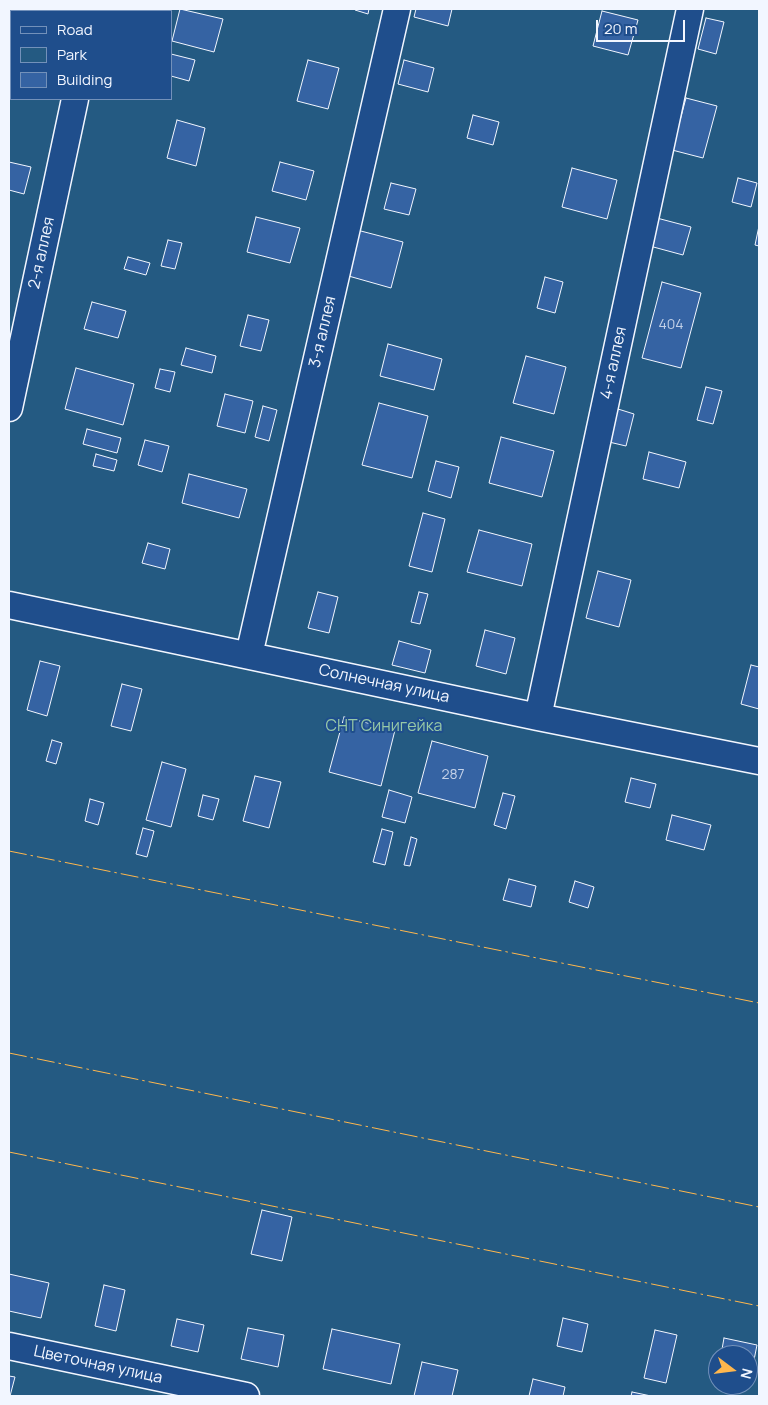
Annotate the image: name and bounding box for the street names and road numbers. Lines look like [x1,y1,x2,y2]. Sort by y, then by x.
street label: 2-я аллея [25,215,59,291]
street label: 3-я аллея [305,294,341,370]
street label: 4-я аллея [597,325,631,401]
street label: Солнечная улица [317,661,451,707]
street label: Цветочная улица [32,1342,164,1388]

